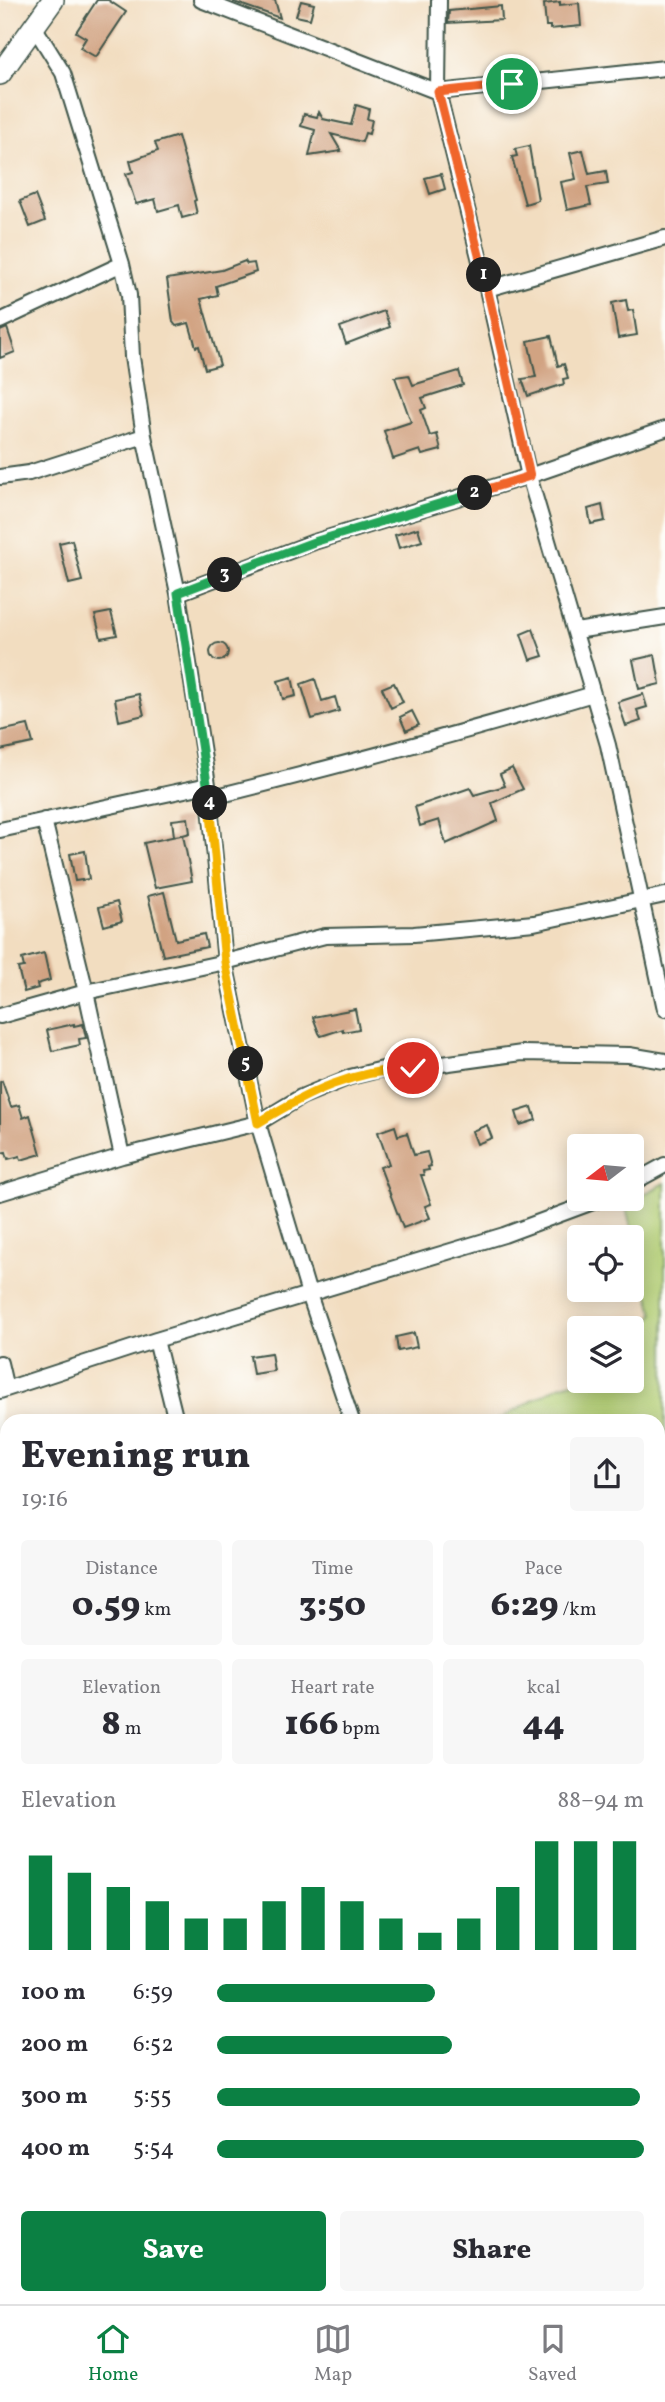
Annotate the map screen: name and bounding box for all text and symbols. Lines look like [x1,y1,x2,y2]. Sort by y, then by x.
pin [482,54,542,114]
icon: arrive [493,65,531,103]
pin: 1 [466,258,502,292]
text: 1 [480,261,487,287]
pin: 2 [458,476,492,510]
text: 2 [470,479,479,505]
pin: 3 [208,558,243,592]
text: 3 [220,561,229,587]
pin: 4 [192,786,228,820]
text: 4 [204,789,215,815]
pin [383,1038,443,1098]
pin: 5 [229,1046,264,1082]
icon: check [394,1049,432,1087]
text: 5 [241,1050,250,1076]
north arrow [567,1134,644,1211]
map controls [567,1134,644,1393]
button: locate [567,1225,644,1302]
button: layers [567,1316,644,1393]
text: Evening run [21,1431,251,1484]
button: share [570,1437,644,1511]
text: 19:16 [21,1484,68,1516]
text: Distance [85,1556,158,1582]
text: Time [312,1556,353,1582]
text: Pace [524,1556,563,1582]
text: 0.59 [72,1582,140,1630]
text: 3:50 [299,1582,366,1630]
text: 6:29 [490,1582,559,1630]
text: km [140,1597,171,1623]
text: /km [559,1597,597,1623]
text: Elevation [82,1675,161,1701]
text: Heart rate [291,1675,374,1701]
text: kcal [527,1675,560,1701]
text: 8 [101,1701,121,1749]
text: 166 [285,1701,339,1749]
text: 44 [522,1701,565,1749]
text: m [121,1716,142,1742]
text: bpm [339,1716,380,1742]
text: Elevation [21,1785,117,1817]
text: 88–94 m [558,1785,644,1817]
text: 100 m [21,1977,86,2009]
text: 6:59 [133,1977,173,2009]
text: 200 m [21,2029,88,2061]
text: 6:52 [133,2029,173,2061]
text: 300 m [21,2081,88,2113]
text: 5:55 [133,2081,172,2113]
text: 400 m [21,2133,90,2165]
text: 5:54 [133,2133,174,2165]
button: Save [21,2211,326,2291]
button: Share [340,2211,644,2291]
tab: Home [88,2320,138,2388]
tab: Map [314,2320,352,2388]
tab: Saved [528,2320,577,2388]

